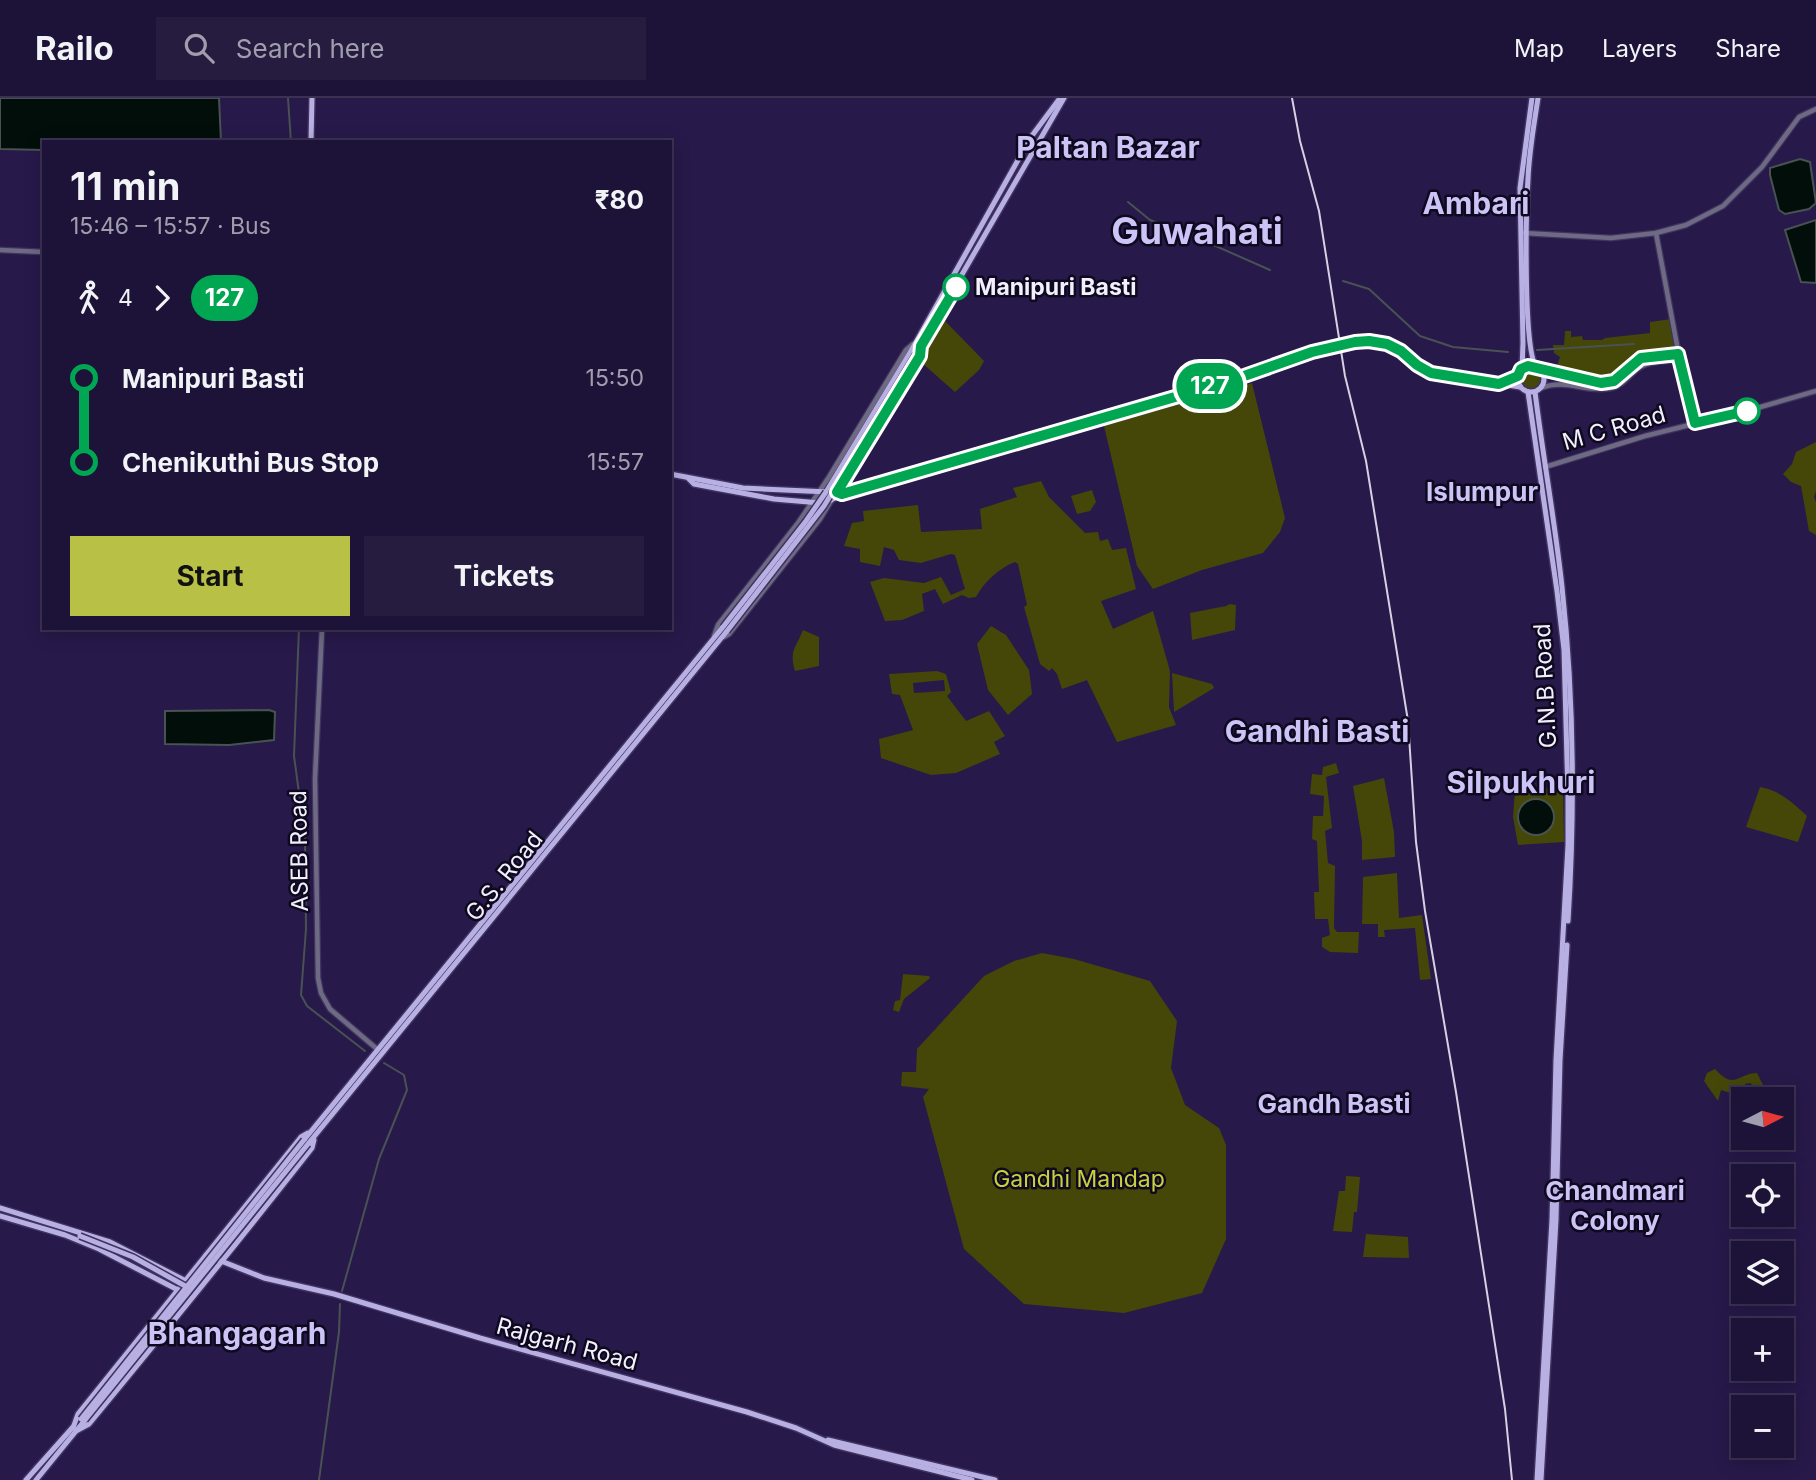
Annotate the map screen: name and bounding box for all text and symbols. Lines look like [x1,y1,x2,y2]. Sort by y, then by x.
search box [156,17,646,80]
text: Railo [35,28,114,68]
icon: search [180,29,218,67]
text: Search here [236,33,384,64]
text: Map [1514,34,1564,63]
text: Layers [1602,34,1677,63]
text: Share [1715,34,1781,63]
district label: Paltan Bazar [1016,129,1200,165]
text: 11 min [70,163,180,209]
text: ₹80 [595,184,644,215]
district label: Ambari [1423,185,1529,221]
district label: Guwahati [1111,208,1283,253]
text: 15:46 – 15:57 · Bus [70,212,271,240]
place label: Manipuri Basti [975,273,1136,301]
marker: Manipuri Basti [943,274,969,300]
icon: walk [70,279,108,317]
icon: forward [143,279,181,317]
text: 127 [205,283,244,312]
text: 4 [118,284,133,312]
text: Manipuri Basti [122,363,305,394]
line badge: 127 [1170,363,1250,409]
text: 15:50 [586,364,644,392]
text: 127 [1190,371,1230,400]
unlabelled marker [1734,398,1760,424]
street label: M C Road [1559,400,1669,456]
text: Chenikuthi Bus Stop [122,447,379,478]
text: 15:57 [587,448,644,476]
district label: Islumpur [1426,476,1538,507]
button: Start [70,536,350,616]
button: Tickets [364,536,644,616]
street label: G.N.B Road [1528,623,1562,749]
district label: Gandhi Basti [1225,713,1409,749]
district label: Silpukhuri [1447,764,1595,800]
street label: ASEB Road [284,790,314,912]
street label: G.S. Road [459,826,549,926]
north arrow [1731,1087,1794,1150]
map controls [1731,1087,1794,1458]
district label: Gandh Basti [1258,1088,1410,1119]
button: locate [1731,1164,1794,1227]
park label: Gandhi Mandap [993,1165,1165,1193]
district label: Chandmari Colony [1545,1175,1685,1236]
button: layers [1731,1241,1794,1304]
street label: Rajgarh Road [493,1312,641,1376]
district label: Bhangagarh [148,1315,326,1351]
button: + [1731,1318,1794,1381]
button: − [1731,1395,1794,1458]

